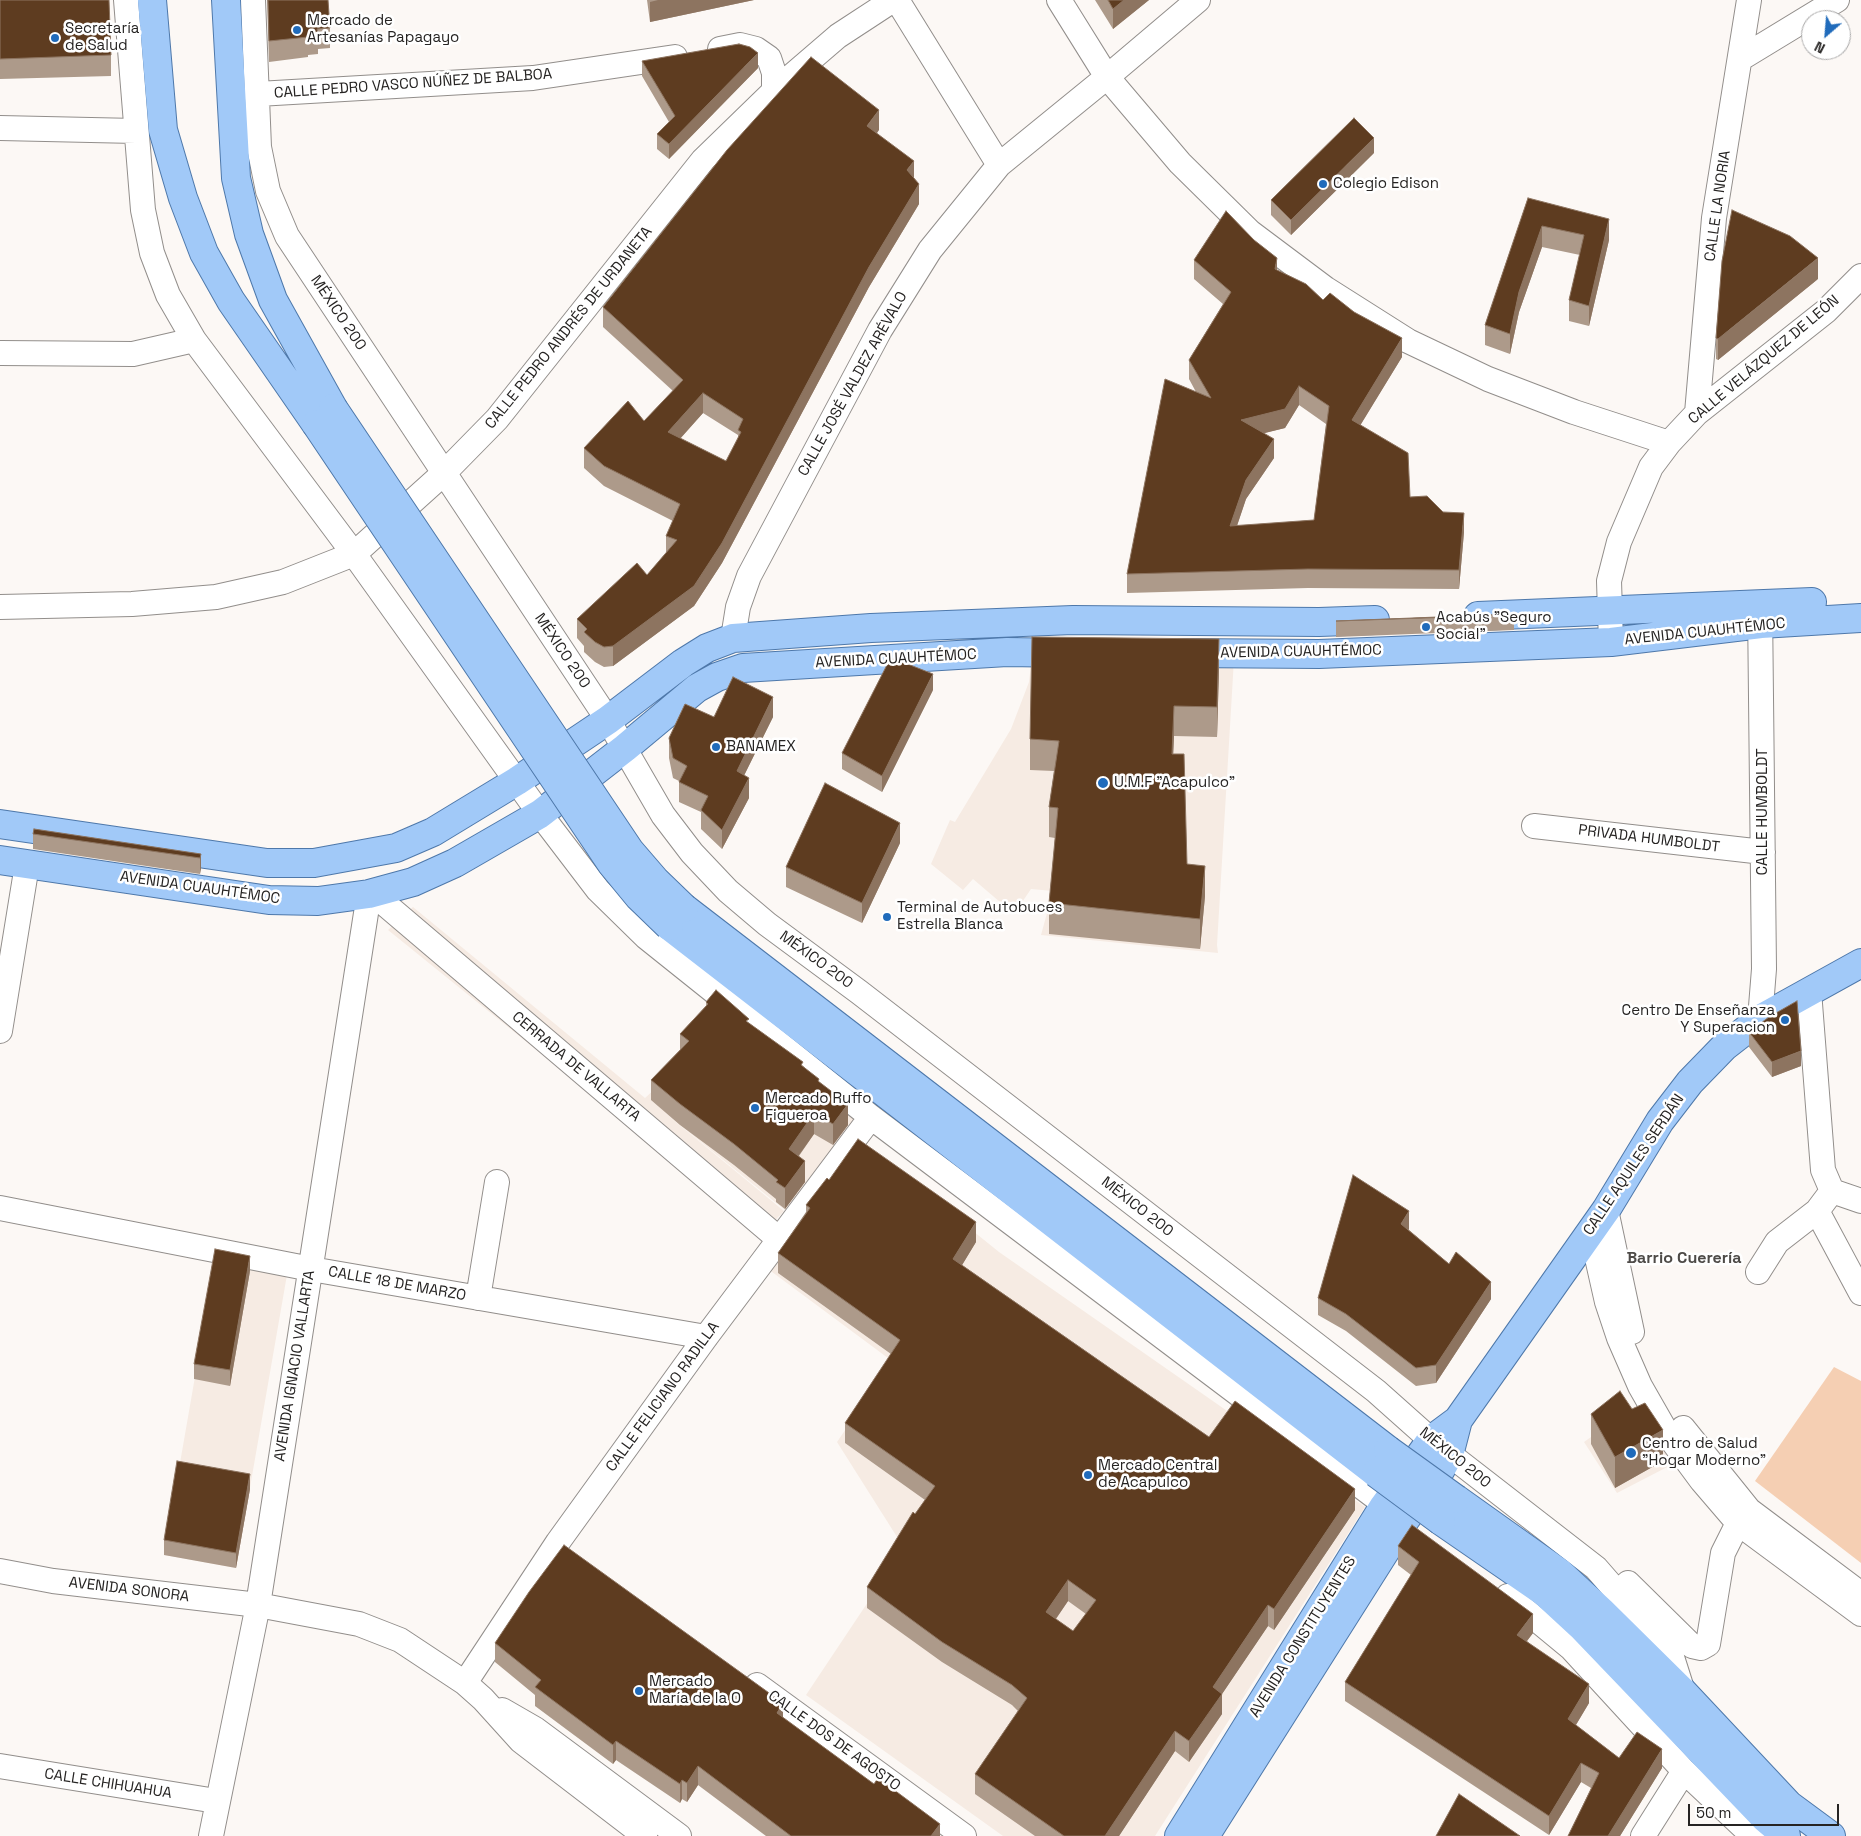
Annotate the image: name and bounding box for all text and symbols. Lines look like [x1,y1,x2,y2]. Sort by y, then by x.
north arrow [1801,10,1851,60]
place label: Mercado de Artesanías Papagayo [307,12,459,47]
place label: Secretaría de Salud [65,20,139,55]
marker: Mercado de Artesanías Papagayo [291,24,303,36]
marker: Secretaría de Salud [49,32,61,44]
text: N [1811,37,1828,58]
street label: CALLE PEDRO VASCO NÚÑEZ DE BALBOA [273,65,553,103]
street label: CALLE LA NORIA [1701,149,1735,263]
place label: Colegio Edison [1333,175,1439,193]
marker: Colegio Edison [1317,178,1329,190]
street label: CALLE PEDRO ANDRÉS DE URDANETA [482,223,656,433]
street label: MÉXICO 200 [306,272,370,354]
street label: CALLE JOSÉ VALDEZ ARÉVALO [795,289,911,479]
street label: CALLE VELÁZQUEZ DE LEÓN [1685,292,1843,428]
place label: Acabús "Seguro Social" [1436,609,1552,644]
street label: MÉXICO 200 [530,610,594,692]
street label: AVENIDA CUAUHTÉMOC [1624,615,1786,649]
marker: Acabús "Seguro Social" [1420,621,1432,633]
street label: AVENIDA CUAUHTÉMOC [1220,642,1382,662]
street label: AVENIDA CUAUHTÉMOC [815,646,977,672]
place label: BANAMEX [726,738,796,756]
marker: BANAMEX [710,741,722,753]
street label: CALLE HUMBOLDT [1754,749,1772,875]
place label: U.M.F "Acapulco" [1114,774,1235,792]
marker: U.M.F "Acapulco" [1096,776,1110,790]
street label: PRIVADA HUMBOLDT [1577,821,1721,857]
street label: AVENIDA CUAUHTÉMOC [119,868,281,908]
place label: Terminal de Autobuces Estrella Blanca [897,899,1062,934]
marker: Terminal de Autobuces Estrella Blanca [881,911,893,923]
street label: MÉXICO 200 [776,927,856,993]
place label: Centro De Enseñanza Y Superacion [1622,1002,1775,1037]
street label: CERRADA DE VALLARTA [508,1008,644,1126]
marker: Centro De Enseñanza Y Superacion [1779,1014,1791,1026]
place label: Mercado Ruffo Figueroa [765,1090,871,1125]
street label: CALLE AQUILES SERDÁN [1580,1091,1688,1239]
marker: Mercado Ruffo Figueroa [749,1102,761,1114]
street label: MÉXICO 200 [1097,1173,1177,1241]
district label: Barrio Cuerería [1626,1249,1742,1269]
street label: CALLE 18 DE MARZO [327,1263,467,1305]
street label: AVENIDA IGNACIO VALLARTA [271,1269,319,1463]
street label: CALLE FELICIANO RADILLA [603,1318,723,1476]
street label: MÉXICO 200 [1416,1424,1494,1492]
place label: Centro de Salud "Hogar Moderno" [1642,1435,1766,1470]
marker: Centro de Salud "Hogar Moderno" [1624,1446,1638,1460]
place label: Mercado Central de Acapulco [1098,1457,1218,1492]
marker: Mercado Central de Acapulco [1082,1469,1094,1481]
street label: AVENIDA CONSTITUYENTES [1246,1553,1360,1721]
street label: AVENIDA SONORA [68,1574,190,1606]
place label: Mercado María de la O [649,1673,741,1708]
marker: Mercado María de la O [633,1685,645,1697]
street label: CALLE DOS DE AGOSTO [764,1687,904,1795]
street label: CALLE CHIHUAHUA [43,1765,173,1803]
scale bar [1691,1794,1842,1826]
text: 50 m [1696,1803,1731,1822]

